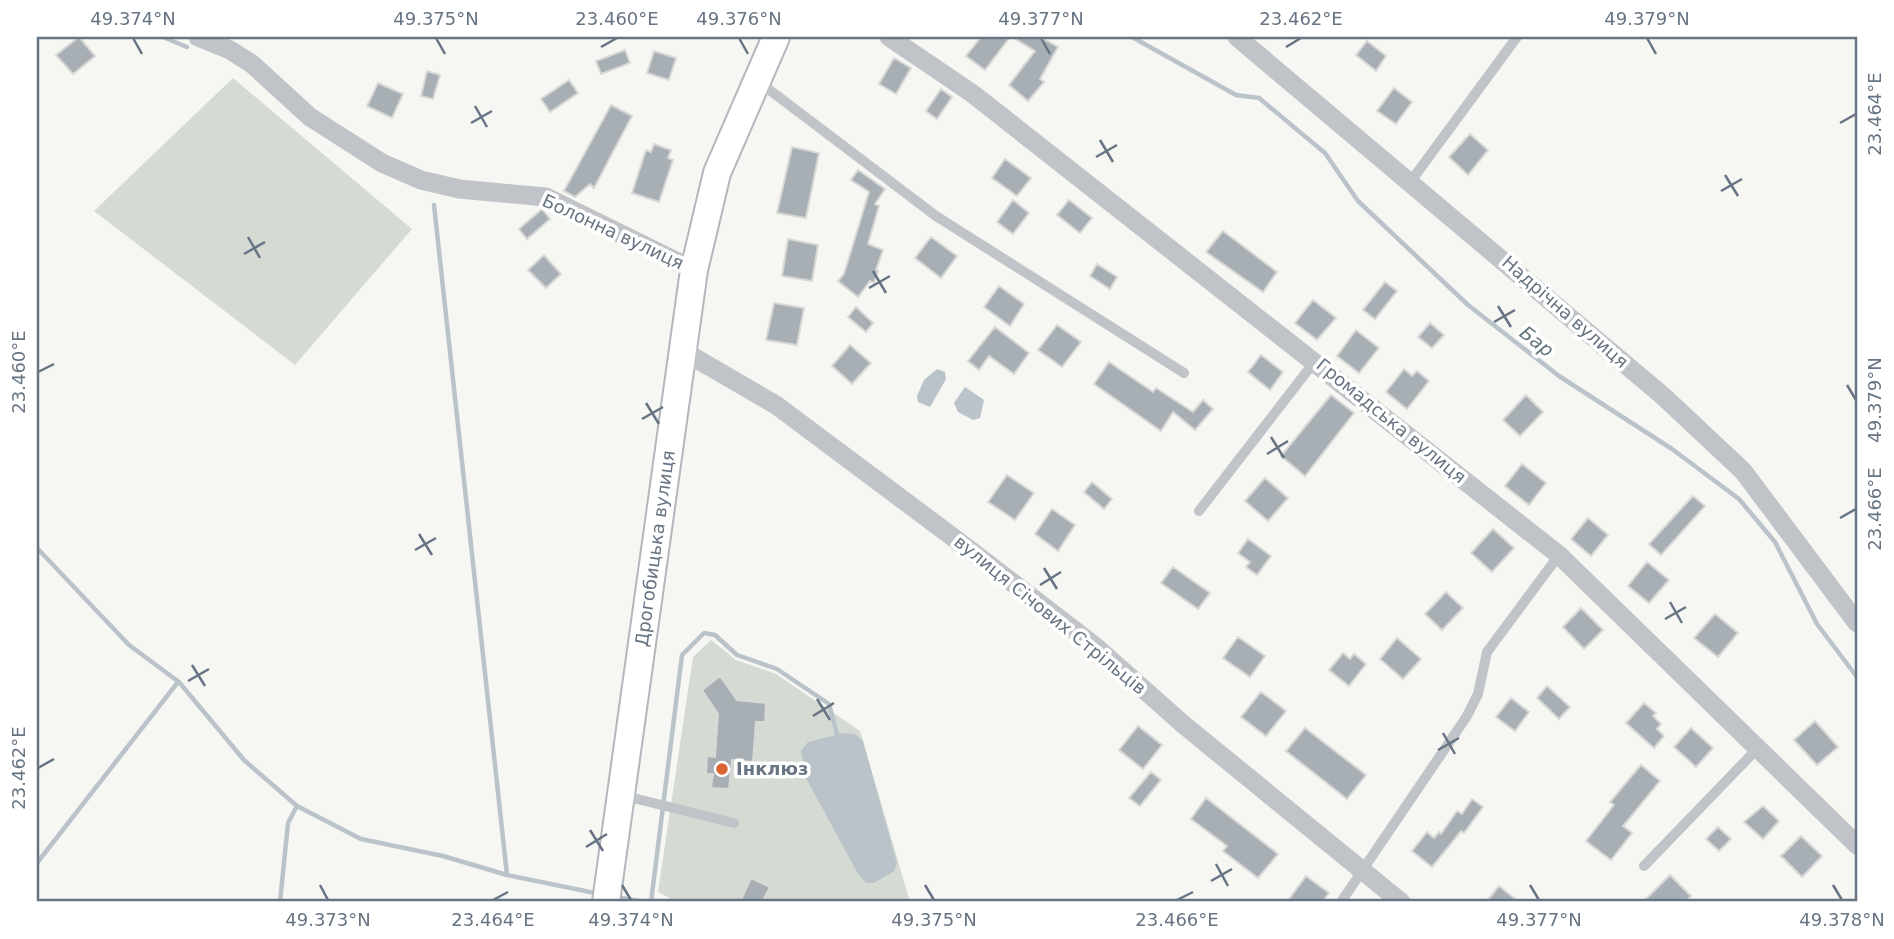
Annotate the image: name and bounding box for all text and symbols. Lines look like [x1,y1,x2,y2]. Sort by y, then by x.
text: 49.374°N [90,8,176,29]
text: 49.375°N [393,8,479,29]
text: 23.460°E [575,8,659,29]
text: 49.376°N [696,8,782,29]
text: 49.377°N [998,8,1084,29]
text: 23.462°E [1259,8,1343,29]
text: 49.379°N [1604,8,1690,29]
text: 23.464°E [1864,72,1885,156]
street label: Болонна вулиця [539,190,687,274]
street label: Надрічна вулиця [1498,251,1633,372]
water label: Бар [1516,321,1558,361]
text: 23.460°E [8,330,29,414]
street label: Громадська вулиця [1312,354,1470,487]
text: 49.379°N [1864,357,1885,443]
street label: Дрогобицька вулиця [631,449,679,648]
text: 23.466°E [1864,467,1885,551]
street label: вулиця Січових Стрільців [950,531,1150,698]
text: 23.462°E [8,726,29,810]
place label: Інклюз [736,758,809,779]
marker: Інклюз [714,761,730,777]
text: 49.373°N [285,909,371,930]
text: 23.464°E [451,909,535,930]
text: 49.374°N [588,909,674,930]
text: 49.375°N [891,909,977,930]
text: 23.466°E [1135,909,1219,930]
text: 49.377°N [1496,909,1582,930]
text: 49.378°N [1799,909,1885,930]

